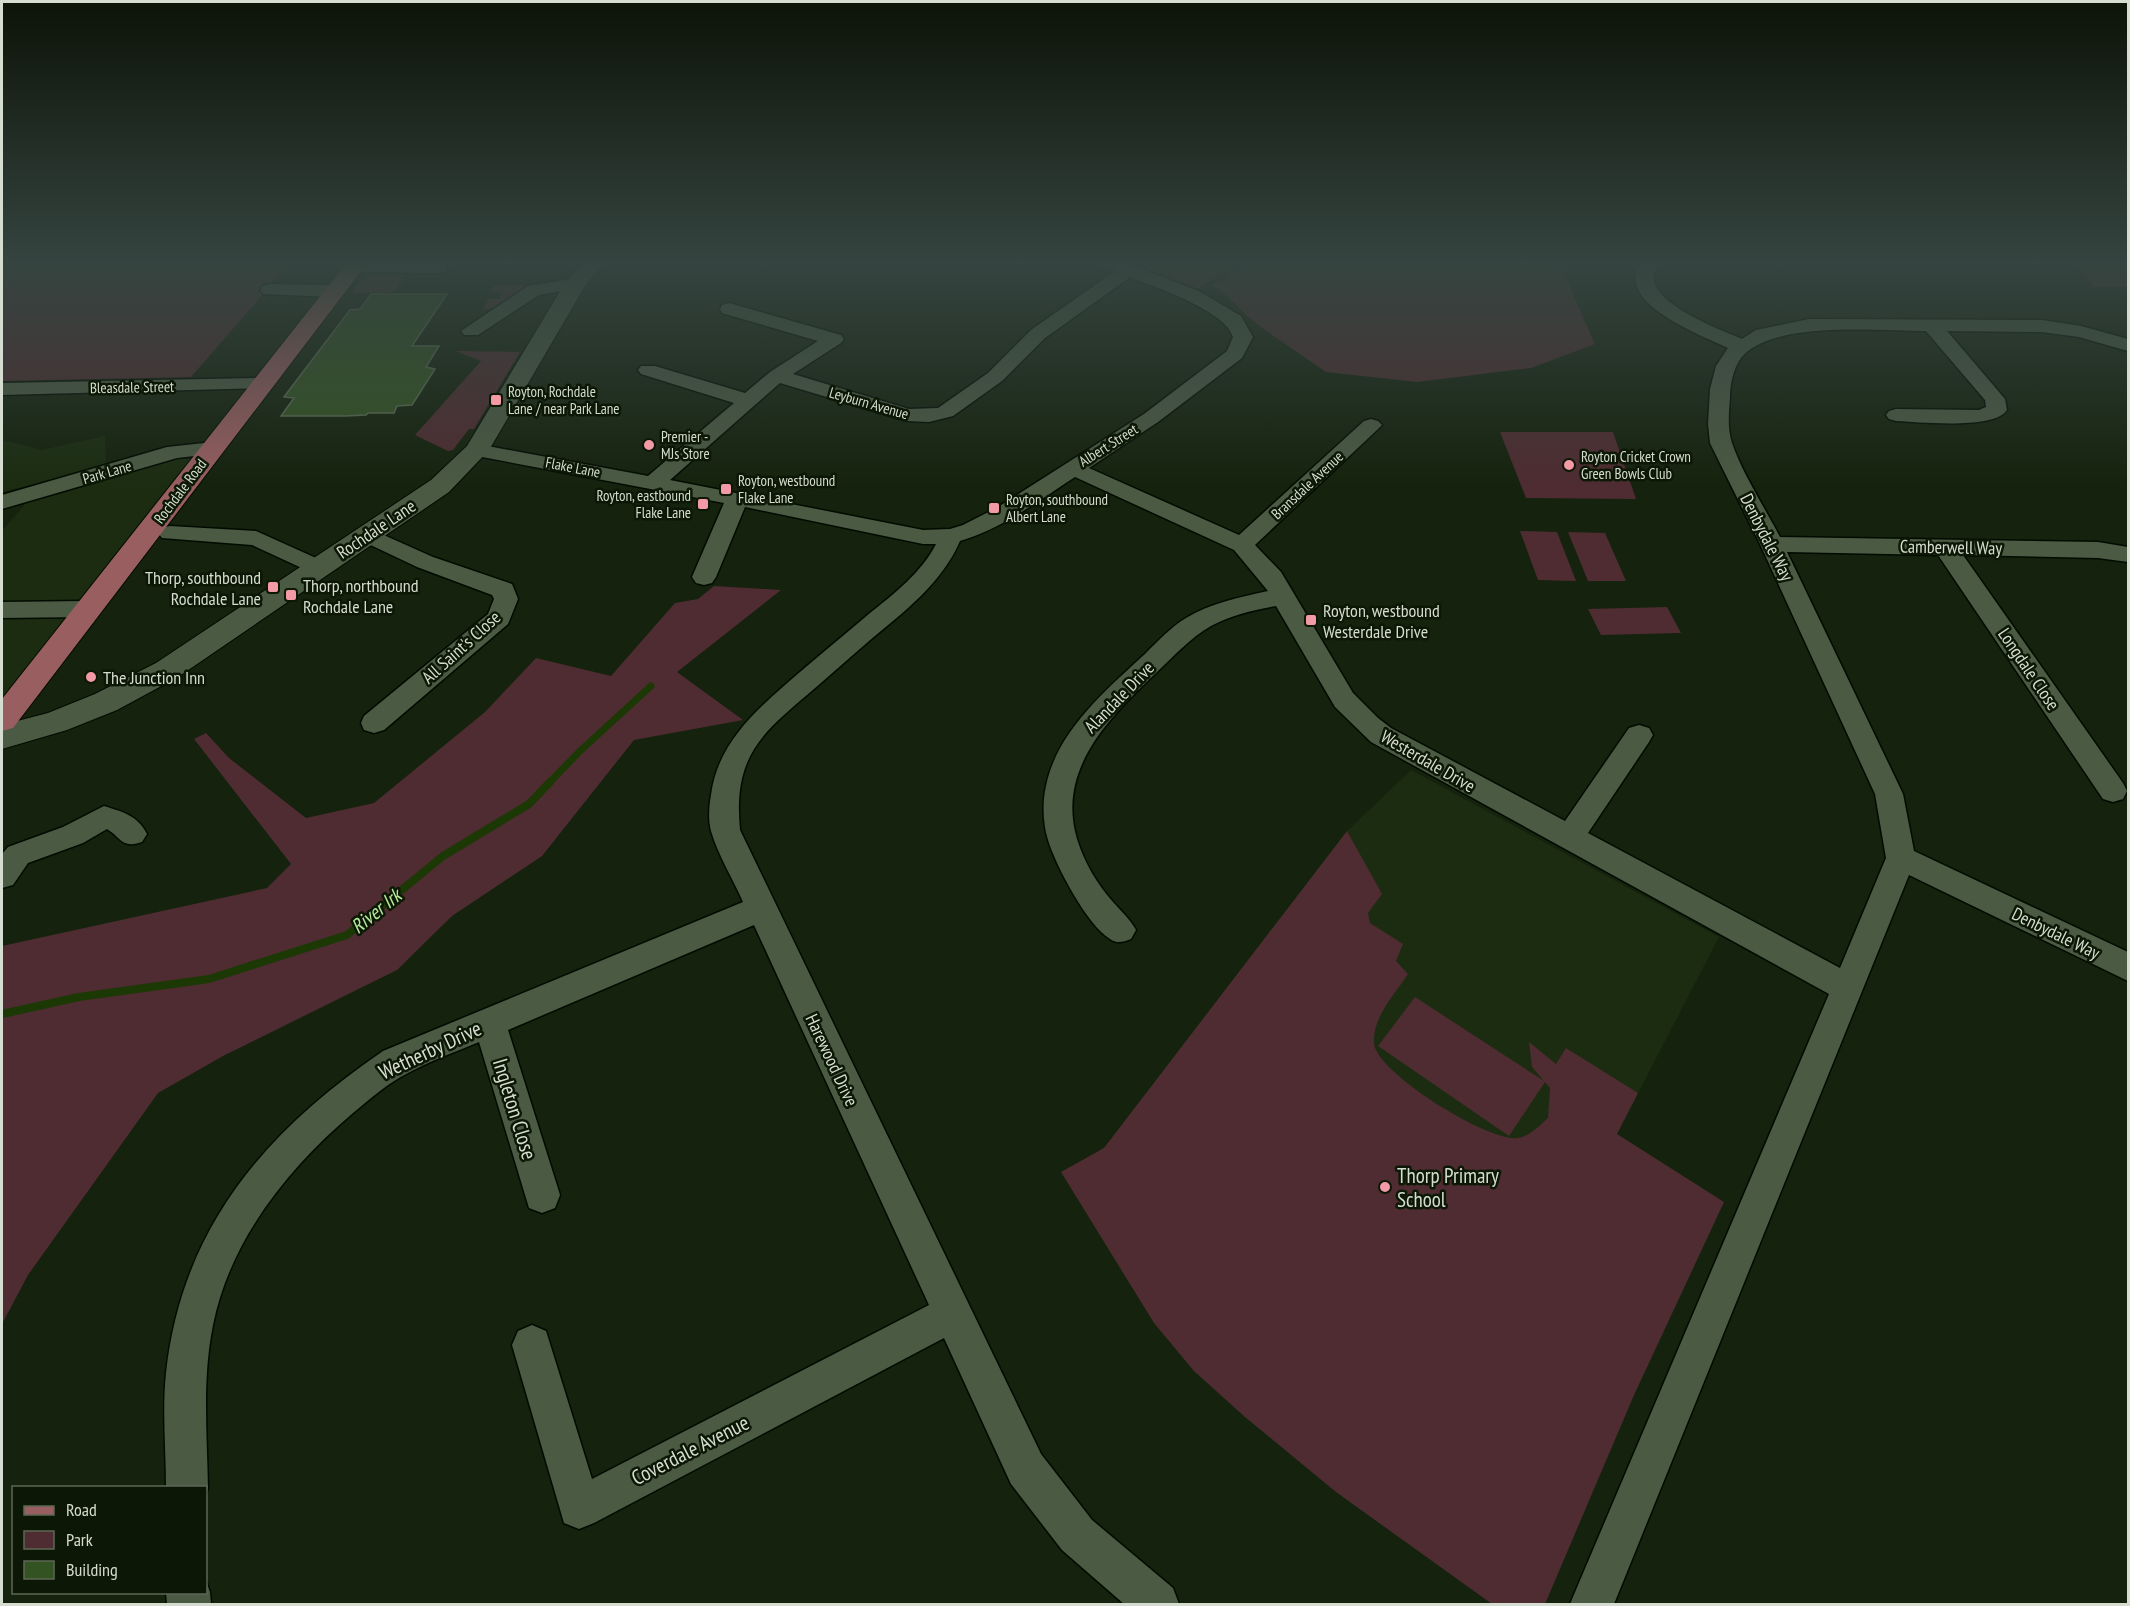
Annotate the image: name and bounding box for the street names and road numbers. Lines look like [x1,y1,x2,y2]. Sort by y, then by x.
street label: Bleasdale Street [90,377,174,397]
street label: Leyburn Avenue [827,383,911,423]
street label: Albert Street [1075,419,1141,471]
street label: Bransdale Avenue [1267,447,1347,523]
street label: Flake Lane [544,452,602,482]
street label: Rochdale Road [150,455,210,527]
street label: Park Lane [80,456,134,488]
street label: Denbydale Way [1735,490,1799,585]
street label: Rochdale Lane [332,494,420,564]
street label: Camberwell Way [1900,535,2003,559]
street label: All Saint's Close [417,606,505,688]
street label: Longdale Close [1993,623,2065,715]
street label: Alandale Drive [1079,656,1159,738]
street label: Westerdale Drive [1377,725,1479,797]
street label: Denbydale Way [2008,902,2104,964]
street label: Harewood Drive [801,1010,863,1110]
street label: Wetherby Drive [374,1014,486,1086]
street label: Ingleton Close [487,1055,543,1163]
street label: Coverdale Avenue [627,1409,753,1491]

